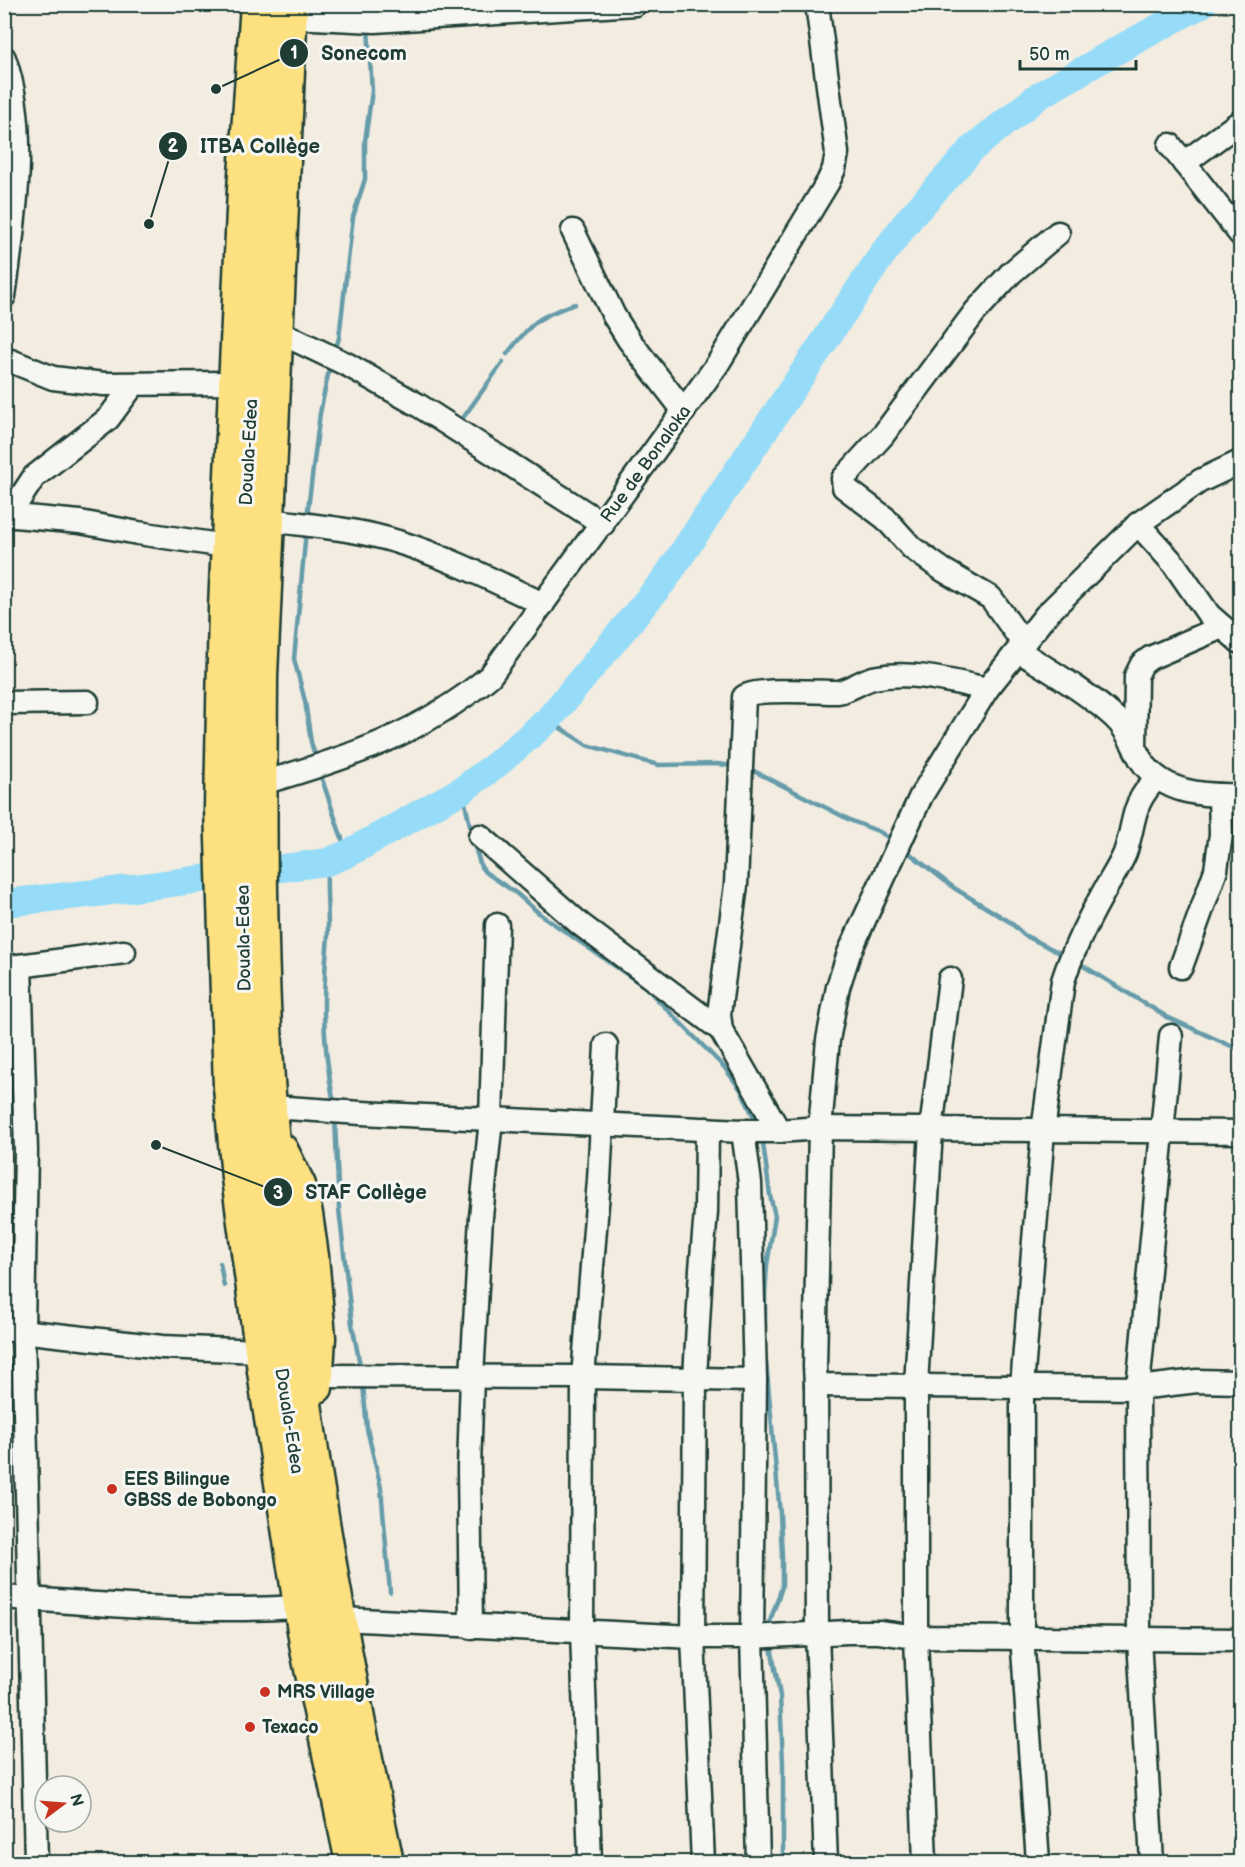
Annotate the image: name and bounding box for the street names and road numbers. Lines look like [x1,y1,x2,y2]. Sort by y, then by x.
street label: Douala-Edea [236,398,262,506]
street label: Rue de Bonaloka [596,401,696,527]
street label: Douala-Edea [233,884,255,992]
street label: Douala-Edea [270,1367,308,1475]

